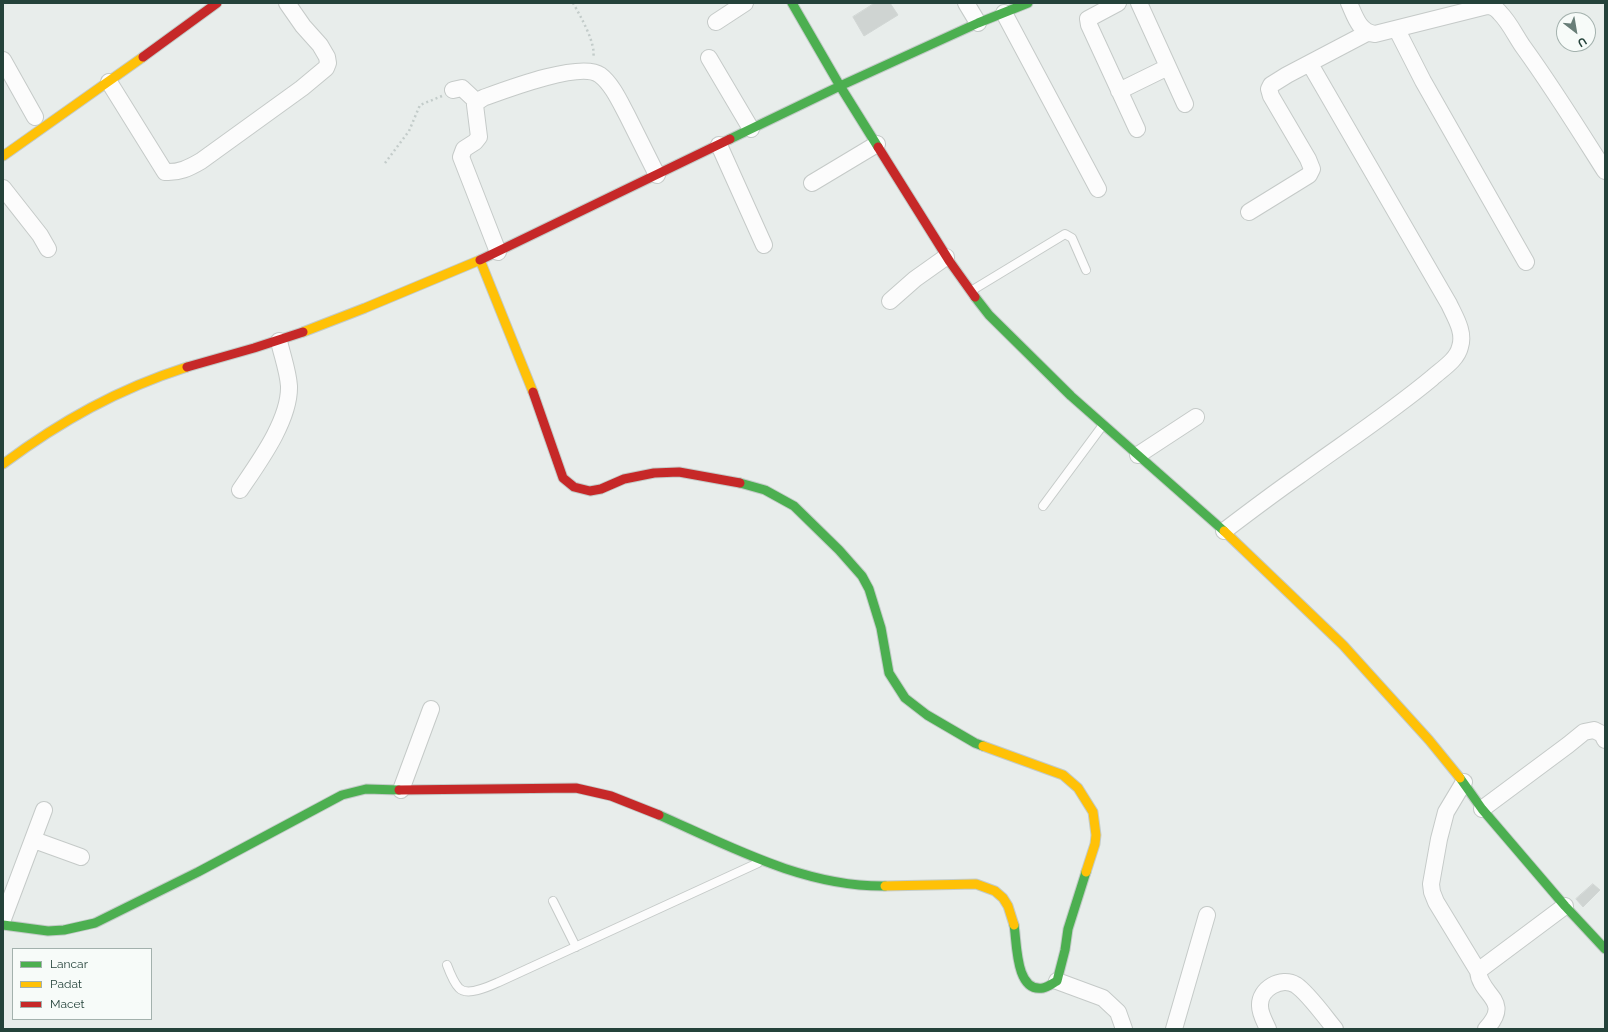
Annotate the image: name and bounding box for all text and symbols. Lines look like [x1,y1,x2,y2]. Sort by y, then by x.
north arrow [1556,12,1596,52]
text: U [1575,34,1589,50]
legend [12,948,152,1020]
text: Lancar [50,957,88,971]
text: Padat [50,977,82,991]
text: Macet [50,997,85,1011]

